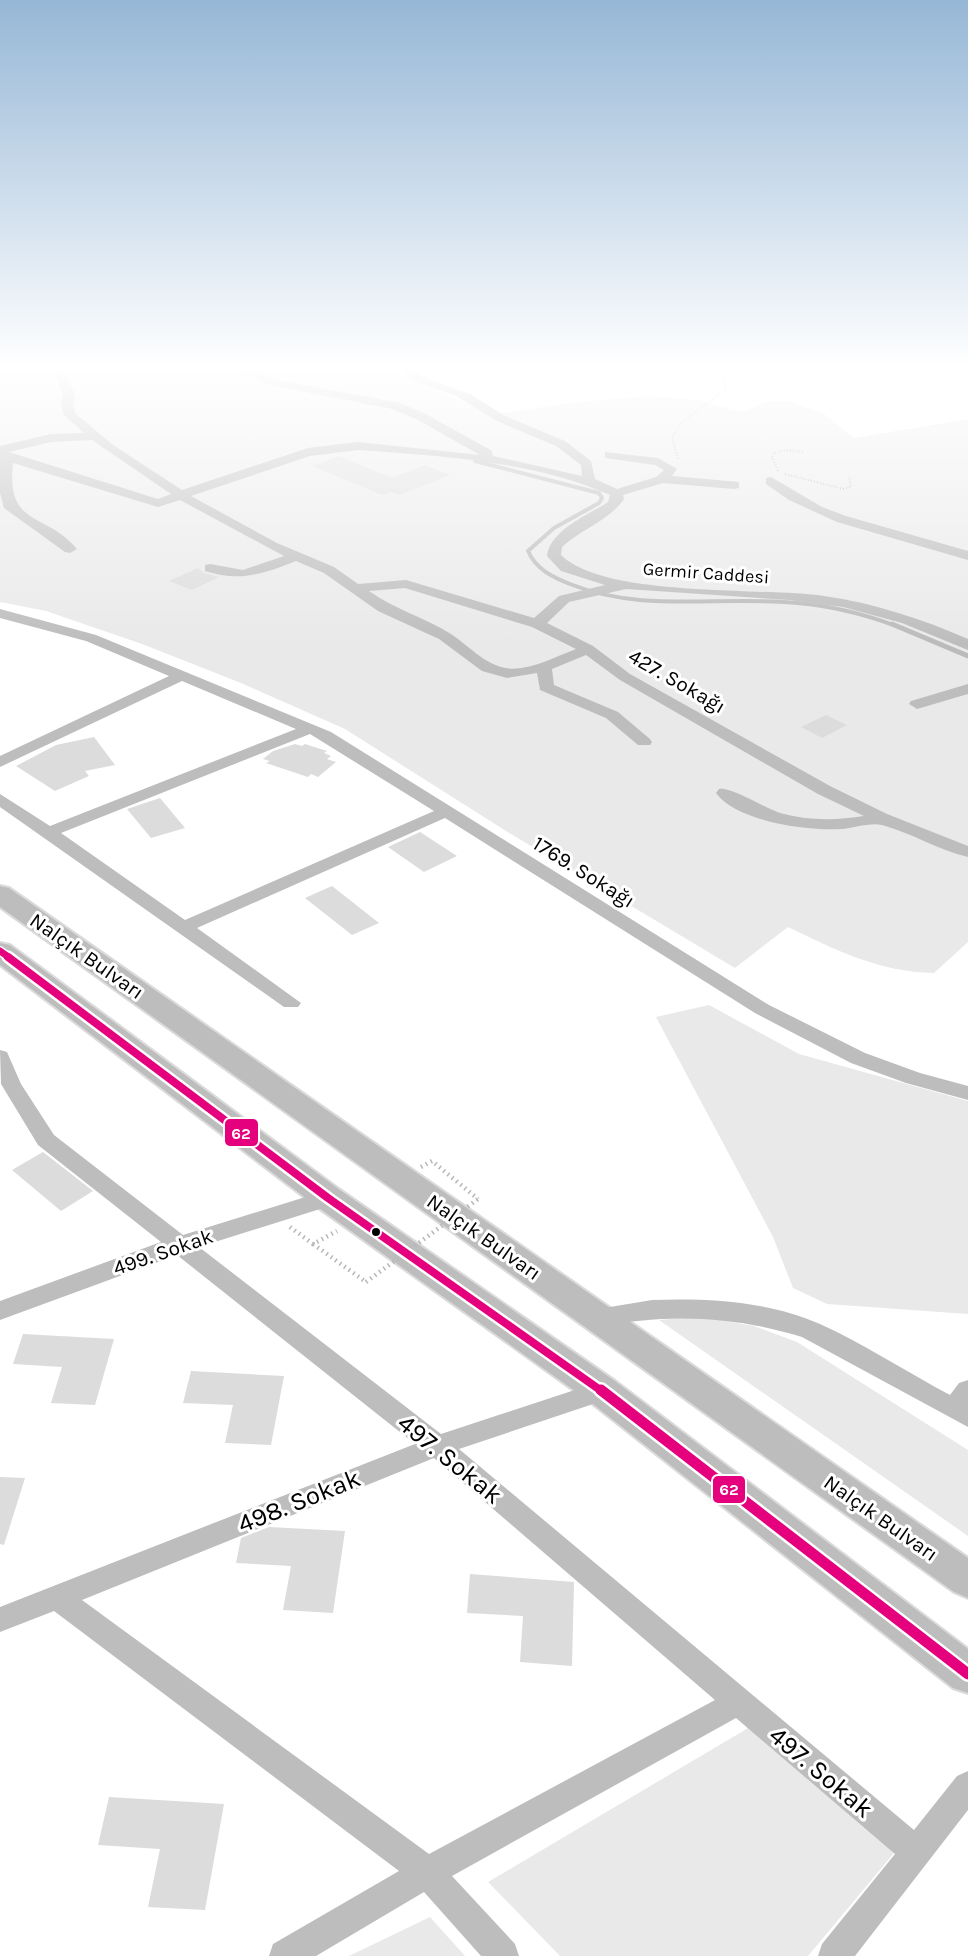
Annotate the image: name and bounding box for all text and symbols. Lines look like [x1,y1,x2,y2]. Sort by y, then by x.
street label: Germir Caddesi [642,558,770,588]
street label: 427. Sokağı [624,644,730,718]
street label: 1769. Sokağı [529,831,639,913]
street label: Nalçık Bulvarı [26,908,148,1004]
line badge: 62 [224,1118,259,1147]
text: 62 [231,1124,251,1143]
street label: Nalçık Bulvarı [423,1189,545,1285]
street label: 499. Sokak [110,1224,216,1280]
unlabelled marker [370,1226,382,1238]
street label: 497. Sokak [391,1407,509,1511]
street label: 498. Sokak [233,1462,365,1540]
street label: Nalçık Bulvarı [820,1470,942,1566]
line badge: 62 [712,1475,746,1504]
text: 62 [719,1480,739,1499]
street label: 497. Sokak [763,1720,879,1824]

